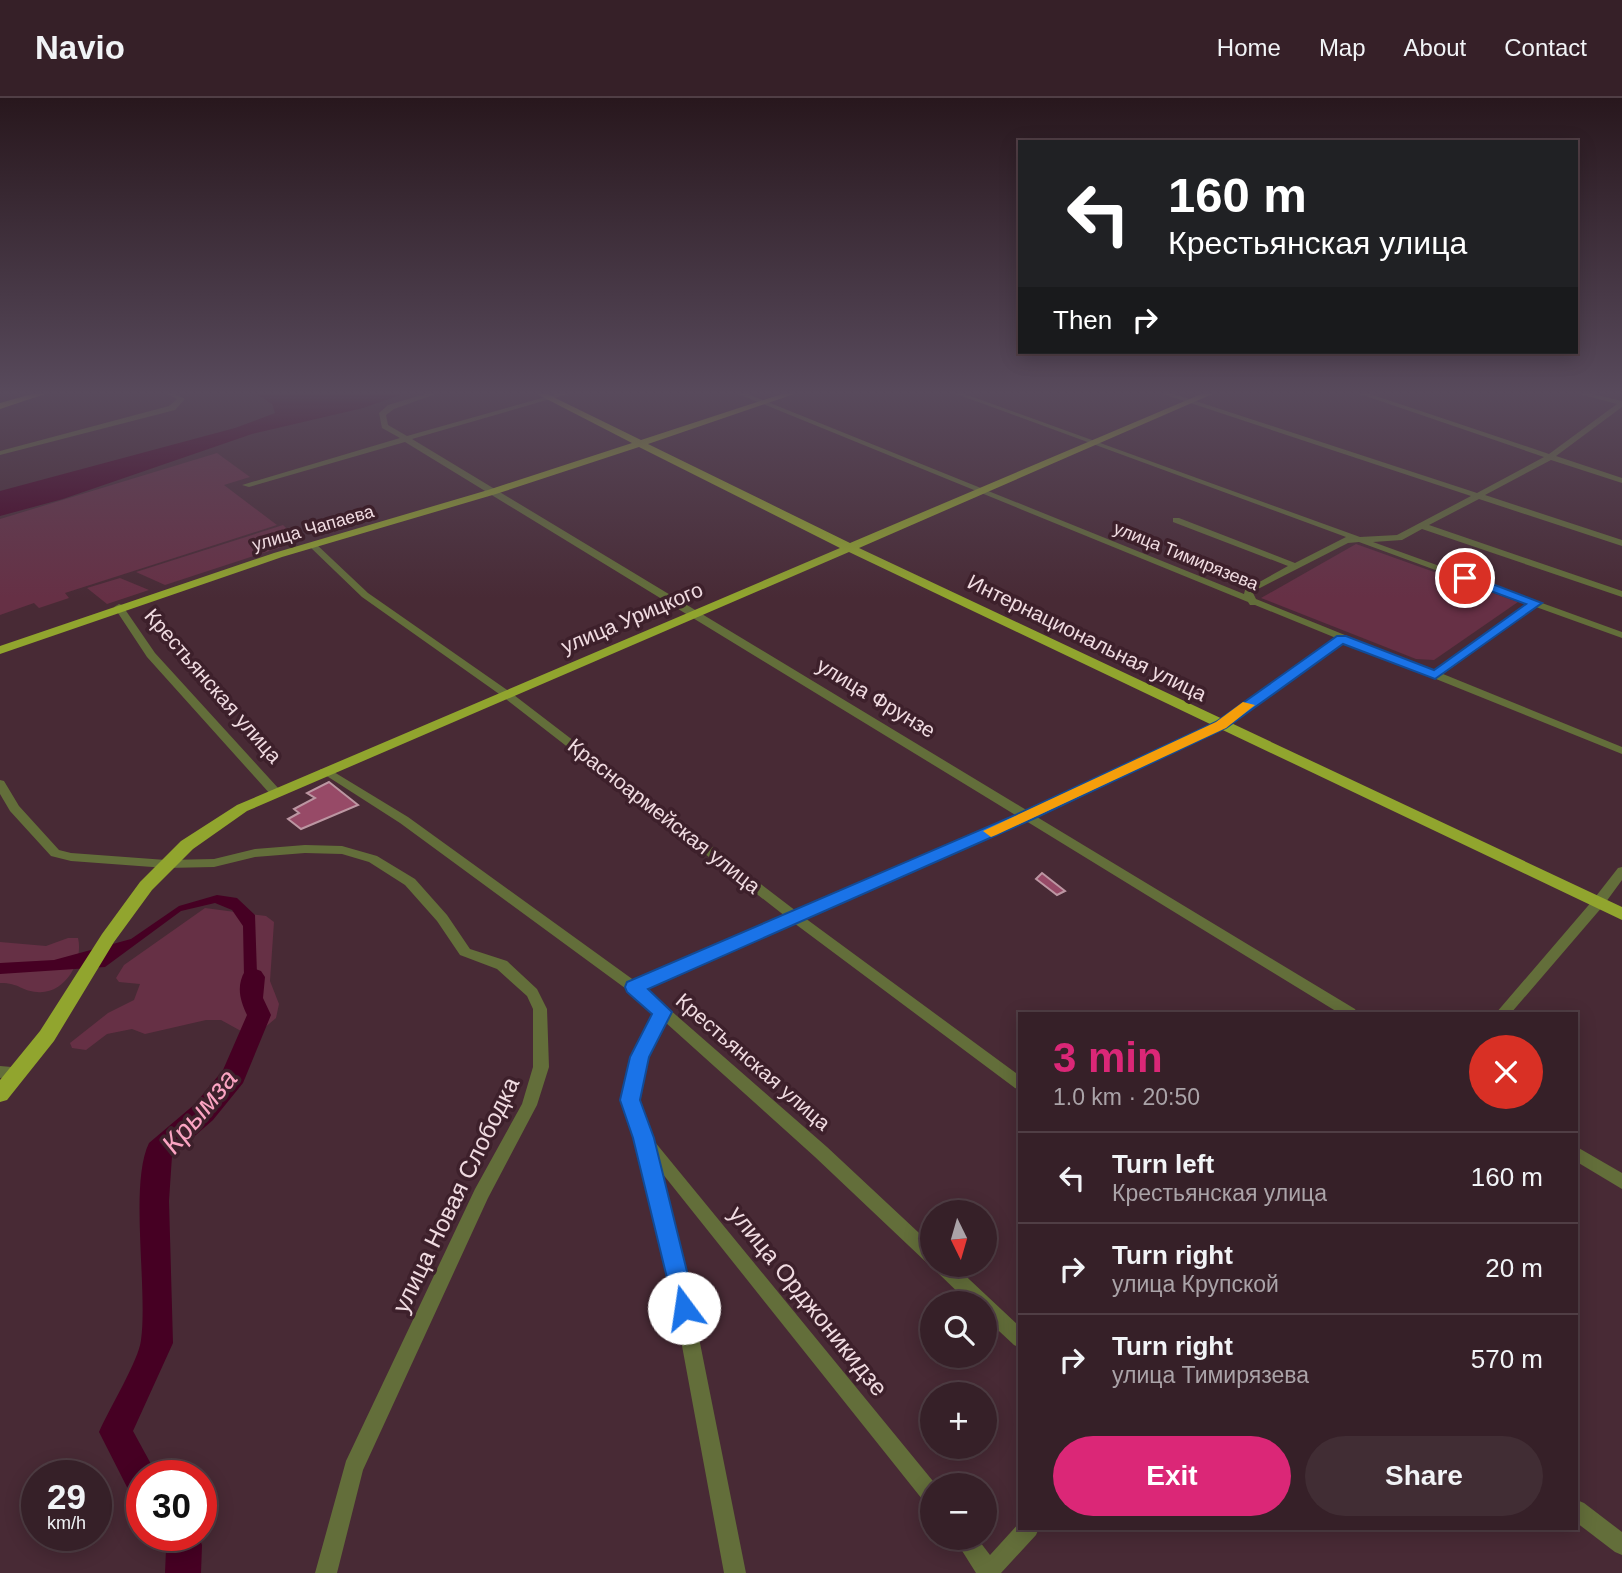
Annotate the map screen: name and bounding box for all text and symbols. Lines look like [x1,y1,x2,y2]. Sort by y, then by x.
text: Navio [35,29,125,66]
text: Home [1217,34,1281,61]
text: Map [1319,34,1366,61]
text: About [1404,34,1466,61]
text: Contact [1504,34,1587,61]
icon: left [1053,168,1144,259]
text: 160 m [1168,168,1307,222]
text: Крестьянская улица [1168,225,1467,261]
icon: right [1126,301,1164,339]
text: Then [1053,305,1112,335]
street label: улица Чапаева [250,501,377,555]
street label: улица Тимирязева [1111,518,1262,595]
pin [1435,548,1495,608]
icon: arrive [1446,559,1484,597]
street label: Интернациональная улица [964,570,1211,706]
street label: улица Урицкого [558,577,706,658]
street label: Крестьянская улица [140,604,287,768]
street label: улица Фрунзе [813,653,940,742]
street label: Красноармейская улица [564,733,765,898]
street label: Крестьянская улица [672,989,835,1135]
text: 3 min [1053,1034,1163,1081]
button: close [1469,1035,1543,1109]
water label: Крымза [155,1063,243,1160]
street label: улица Новая Слободка [387,1072,525,1317]
text: 1.0 km · 20:50 [1053,1084,1200,1110]
text: Turn left [1112,1149,1214,1179]
icon: left [1053,1159,1091,1197]
text: 160 m [1471,1162,1543,1192]
text: Крестьянская улица [1112,1180,1327,1206]
street label: улица Орджоникидзе [724,1200,893,1401]
north arrow [920,1200,998,1278]
map controls [920,1200,997,1550]
text: Turn right [1112,1240,1233,1270]
icon: right [1053,1250,1091,1288]
text: 20 m [1485,1253,1543,1283]
position arrow [647,1271,721,1345]
text: улица Крупской [1112,1271,1279,1297]
button: search [920,1291,997,1368]
text: Turn right [1112,1331,1233,1361]
icon: right [1053,1341,1091,1379]
text: 570 m [1471,1344,1543,1374]
text: улица Тимирязева [1112,1362,1309,1388]
button: + [920,1382,997,1459]
button: Exit [1053,1436,1291,1516]
button: Share [1305,1436,1543,1516]
speed limit sign: 30 [126,1460,217,1551]
button: − [920,1473,997,1550]
text: 29 [47,1477,86,1516]
text: km/h [47,1513,86,1533]

